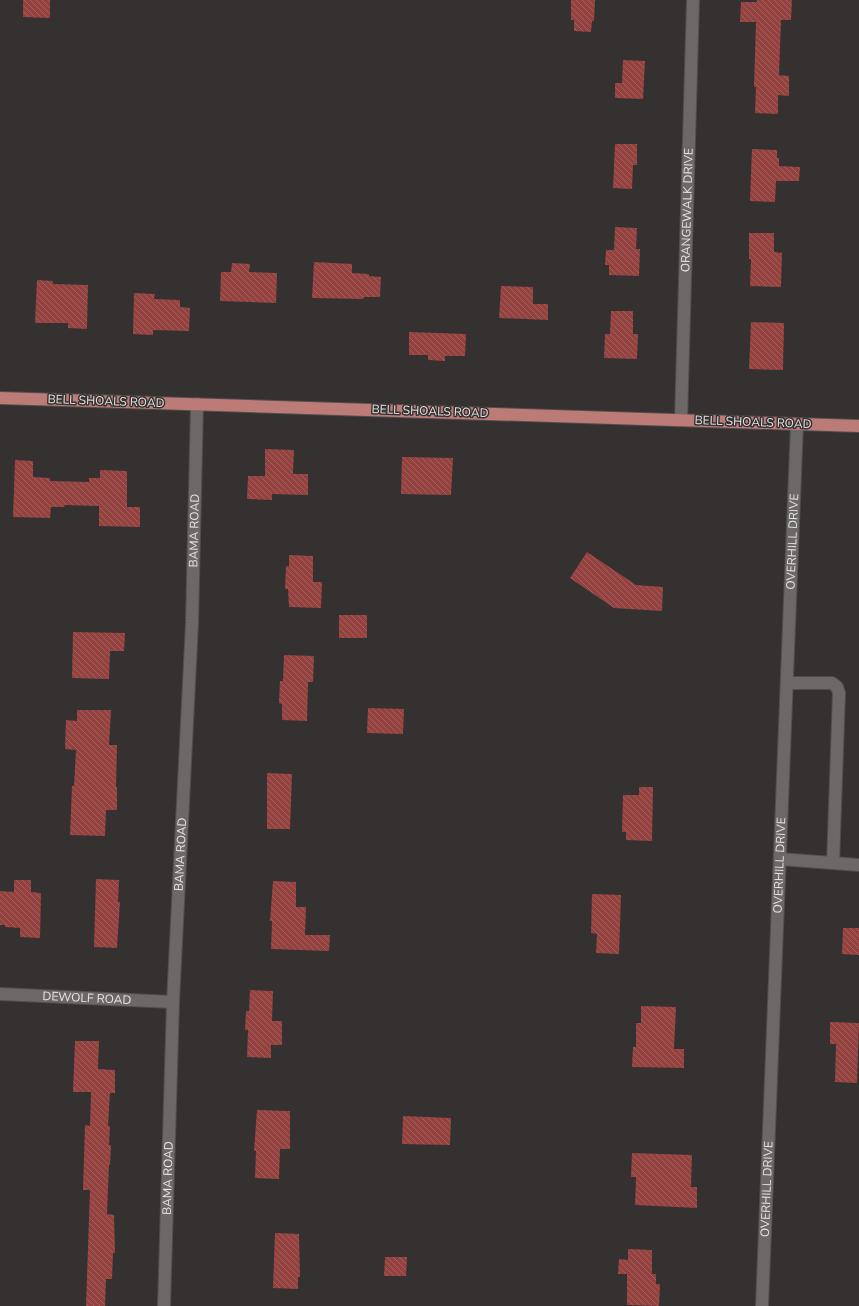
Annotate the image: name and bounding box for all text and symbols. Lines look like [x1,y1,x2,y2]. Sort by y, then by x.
street label: ORANGEWALK DRIVE [677,148,697,272]
street label: BELL SHOALS ROAD [47,391,165,411]
street label: BELL SHOALS ROAD [371,401,489,421]
street label: BELL SHOALS ROAD [694,412,812,432]
street label: OVERHILL DRIVE [782,493,802,590]
street label: BAMA ROAD [185,494,203,568]
street label: BAMA ROAD [171,817,190,891]
street label: OVERHILL DRIVE [770,817,789,914]
street label: DEWOLF ROAD [42,988,132,1008]
street label: BAMA ROAD [159,1141,177,1215]
street label: OVERHILL DRIVE [757,1141,777,1237]

